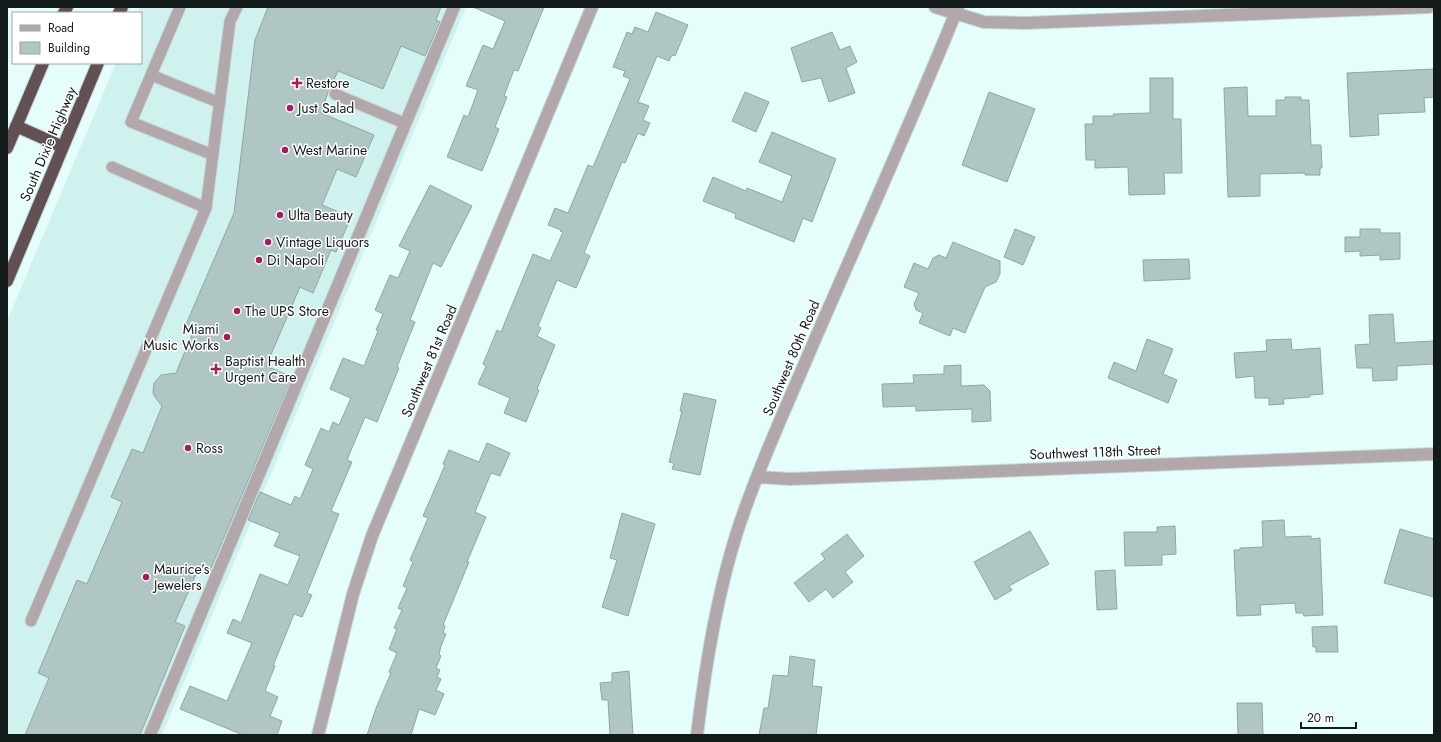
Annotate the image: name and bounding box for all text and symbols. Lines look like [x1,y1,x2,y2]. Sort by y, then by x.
legend [12,12,142,64]
text: Road [48,19,74,37]
text: Building [48,39,90,57]
place label: Restore [306,73,350,93]
marker: Restore [291,77,303,89]
street label: South Dixie Highway [15,83,82,204]
place label: Just Salad [296,98,354,118]
marker: Just Salad [285,103,295,113]
place label: West Marine [293,140,367,160]
marker: West Marine [280,145,290,155]
place label: Ulta Beauty [288,205,354,225]
marker: Ulta Beauty [275,210,285,220]
place label: Vintage Liquors [276,232,369,252]
marker: Vintage Liquors [263,237,273,247]
place label: Di Napoli [267,250,324,270]
marker: Di Napoli [254,255,264,265]
street label: Southwest 80th Road [758,297,824,419]
place label: The UPS Store [245,301,329,321]
street label: Southwest 81st Road [396,302,462,420]
marker: The UPS Store [232,306,242,316]
place label: Miami Music Works [143,319,219,355]
marker: Miami Music Works [222,332,232,342]
place label: Baptist Health Urgent Care [225,351,306,387]
marker: Baptist Health Urgent Care [210,363,222,375]
place label: Ross [196,438,223,458]
street label: Southwest 118th Street [1029,440,1162,464]
marker: Ross [183,443,193,453]
place label: Maurice’s Jewelers [152,559,210,595]
marker: Maurice’s Jewelers [141,572,151,582]
scale bar [1301,704,1356,730]
text: 20 m [1307,709,1334,727]

